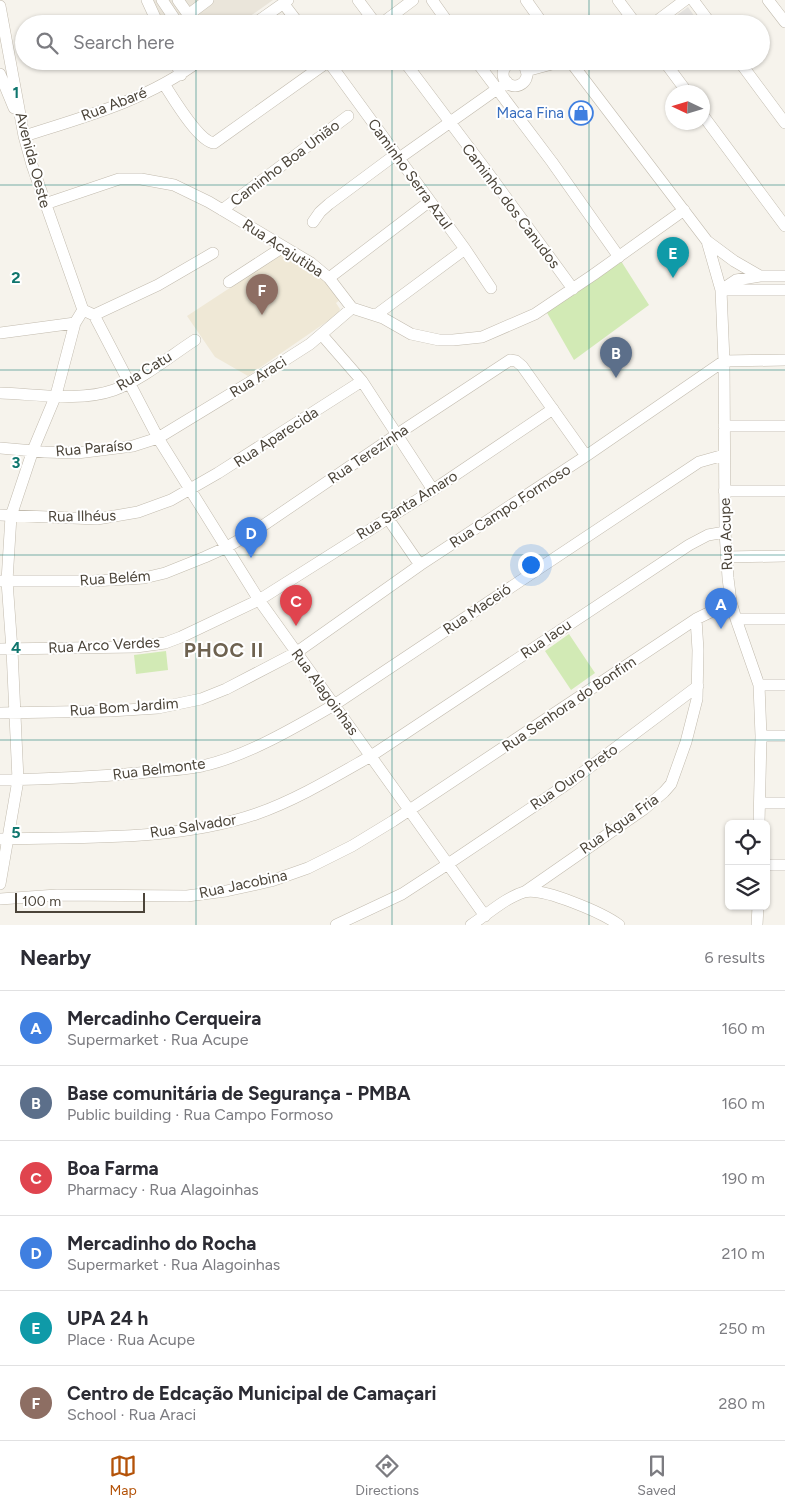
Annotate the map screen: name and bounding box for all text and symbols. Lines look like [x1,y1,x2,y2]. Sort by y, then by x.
search box [15,15,770,70]
icon: search [33,29,61,57]
text: Search here [73,31,175,54]
text: 1 [13,83,19,102]
street label: Rua Abaré [79,83,149,125]
north arrow [665,85,710,130]
shop icon: Maca Fina [568,100,594,126]
place label: Maca Fina [497,104,564,122]
street label: Avenida Oeste [12,110,54,210]
street label: Caminho Serra Azul [364,115,456,233]
street label: Caminho Boa União [227,116,343,210]
street label: Caminho dos Canudos [458,140,564,272]
street label: Rua Acajutiba [239,215,327,281]
pin: E [657,237,689,278]
text: 2 [11,268,21,287]
pin: F [246,274,278,315]
pin: B [600,337,632,378]
street label: Rua Catu [113,347,175,395]
street label: Rua Araci [226,353,290,401]
street label: Rua Aparecida [230,403,322,471]
street label: Rua Terezinha [324,420,412,488]
street label: Rua Paraíso [55,436,134,460]
text: 3 [12,453,21,472]
street label: Rua Campo Formoso [446,460,574,552]
street label: Rua Santa Amaro [353,467,461,543]
street label: Rua Acupe [716,497,736,571]
street label: Rua Ilhéus [48,506,116,526]
pin: D [235,517,267,558]
your location [518,552,544,578]
street label: Rua Belém [79,567,151,589]
street label: Rua Maceió [440,580,515,638]
pin: C [280,585,312,626]
pin: A [705,588,737,629]
street label: Rua Iacu [517,616,575,662]
street label: Rua Arco Verdes [48,633,160,657]
text: 4 [11,638,21,657]
district label: PHOC II [184,638,264,662]
street label: Rua Alagoinhas [288,645,362,739]
street label: Rua Senhora do Bonfim [499,652,639,756]
street label: Rua Bom Jardim [69,694,179,720]
street label: Rua Ouro Preto [527,740,622,814]
street label: Rua Belmonte [112,754,206,784]
street label: Rua Água Fria [576,790,662,858]
street label: Rua Salvador [149,810,237,842]
map controls [725,820,770,910]
button: locate [725,820,770,865]
text: 5 [11,823,21,842]
button: layers [725,865,770,910]
street label: Rua Jacobina [197,866,289,902]
scale bar [15,890,145,913]
text: 100 m [22,893,61,910]
text: Nearby [20,945,91,970]
text: 6 results [704,948,765,967]
text: Mercadinho Cerqueira [67,1007,261,1030]
text: A [30,1019,42,1038]
text: 160 m [722,1019,765,1038]
text: Supermarket · Rua Acupe [67,1030,248,1049]
text: Base comunitária de Segurança - PMBA [67,1082,411,1105]
text: B [31,1094,41,1113]
text: 160 m [722,1094,765,1113]
text: Public building · Rua Campo Formoso [67,1105,333,1124]
text: Boa Farma [67,1157,159,1180]
text: C [30,1169,42,1188]
text: 190 m [722,1169,765,1188]
text: Pharmacy · Rua Alagoinhas [67,1180,259,1199]
text: Mercadinho do Rocha [67,1232,256,1255]
text: D [30,1244,42,1263]
text: 210 m [722,1244,765,1263]
text: Supermarket · Rua Alagoinhas [67,1255,280,1274]
text: UPA 24 h [67,1307,148,1330]
text: E [31,1319,41,1338]
text: 250 m [719,1319,765,1338]
text: Place · Rua Acupe [67,1330,195,1349]
text: Centro de Edcação Municipal de Camaçari [67,1382,436,1405]
text: F [32,1394,40,1413]
text: 280 m [718,1394,765,1413]
text: School · Rua Araci [67,1405,196,1424]
tab: Map [109,1452,137,1499]
tab: Directions [355,1452,419,1499]
tab: Saved [637,1452,676,1499]

